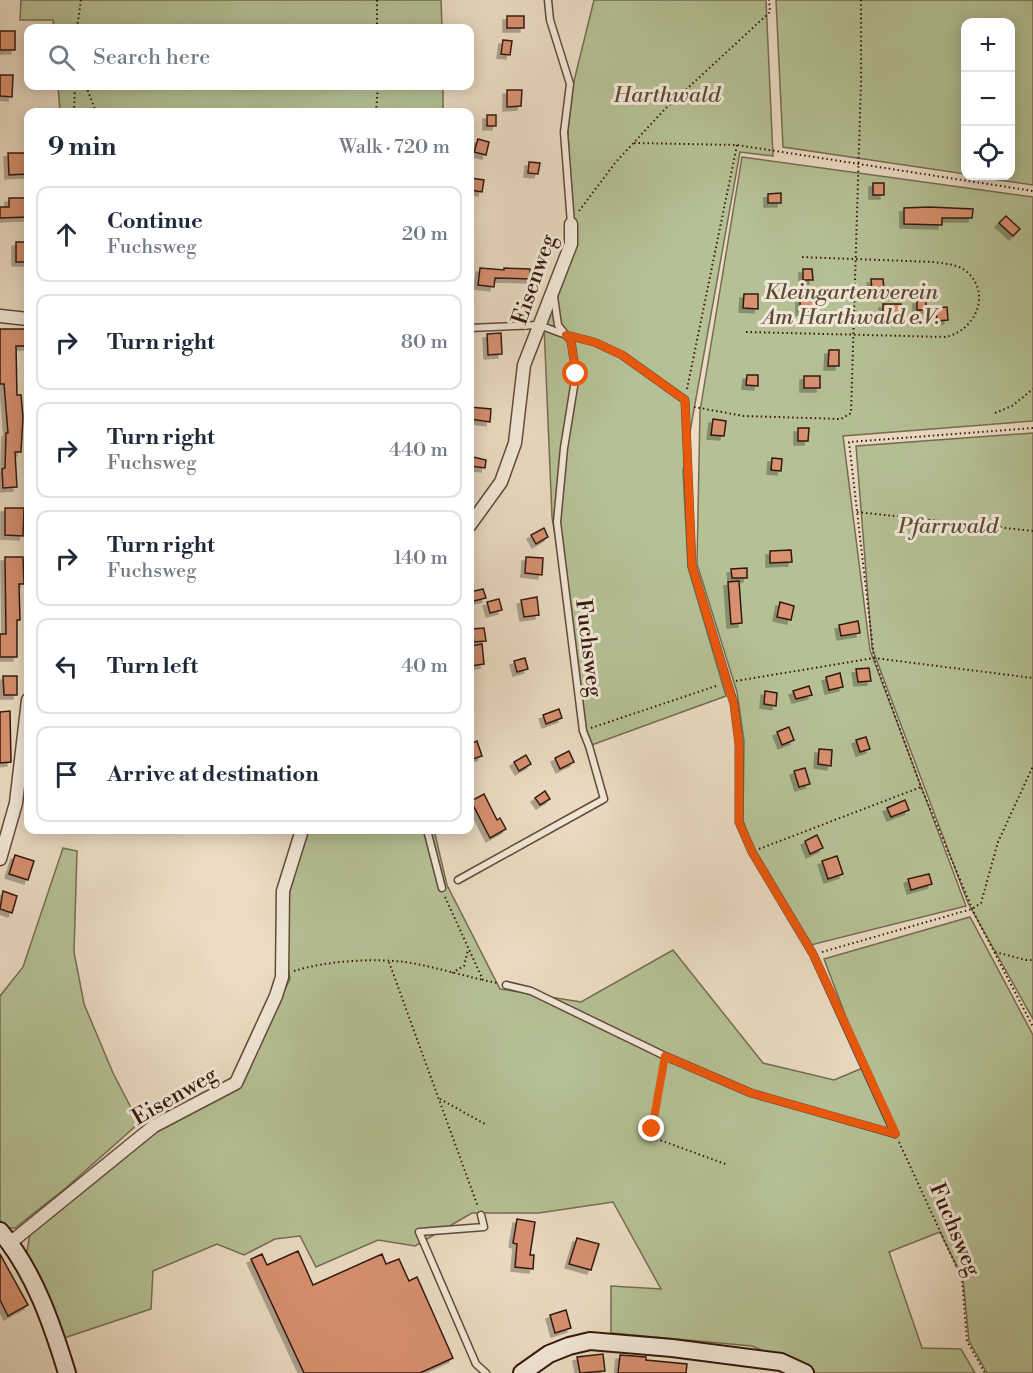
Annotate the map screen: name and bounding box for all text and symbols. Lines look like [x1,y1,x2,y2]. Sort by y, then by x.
map controls [961,18,1015,180]
button: + [961,18,1015,72]
search box [24,24,474,90]
icon: search [45,41,78,74]
text: Search here [93,44,210,71]
button: − [961,72,1015,126]
park label: Harthwald [613,82,722,109]
button: locate [961,126,1015,180]
text: 9 min [48,131,116,163]
text: Walk · 720 m [339,135,450,160]
text: Continue [107,208,203,235]
icon: ahead [50,218,83,251]
text: 20 m [402,222,448,247]
street label: Eisenweg [506,230,563,328]
text: Fuchsweg [107,235,197,260]
park label: Kleingartenverein Am Harthwald e.V. [760,279,940,331]
icon: right [50,326,83,359]
text: Turn right [107,329,215,356]
text: 80 m [401,330,448,355]
route start [562,360,588,386]
text: Turn right [107,424,215,451]
icon: right [50,434,83,467]
text: 440 m [389,438,448,463]
text: Fuchsweg [107,451,197,476]
park label: Pfarrwald [897,513,1000,540]
text: Turn right [107,532,215,559]
icon: right [50,542,83,575]
text: 140 m [393,546,448,571]
text: Fuchsweg [107,559,197,584]
street label: Fuchsweg [569,598,608,699]
icon: left [50,650,83,683]
text: Turn left [107,653,198,680]
text: 40 m [401,654,448,679]
icon: arrive [50,758,83,791]
text: Arrive at destination [107,761,319,788]
street label: Eisenweg [127,1061,223,1131]
route end [638,1115,664,1141]
street label: Fuchsweg [923,1179,987,1281]

